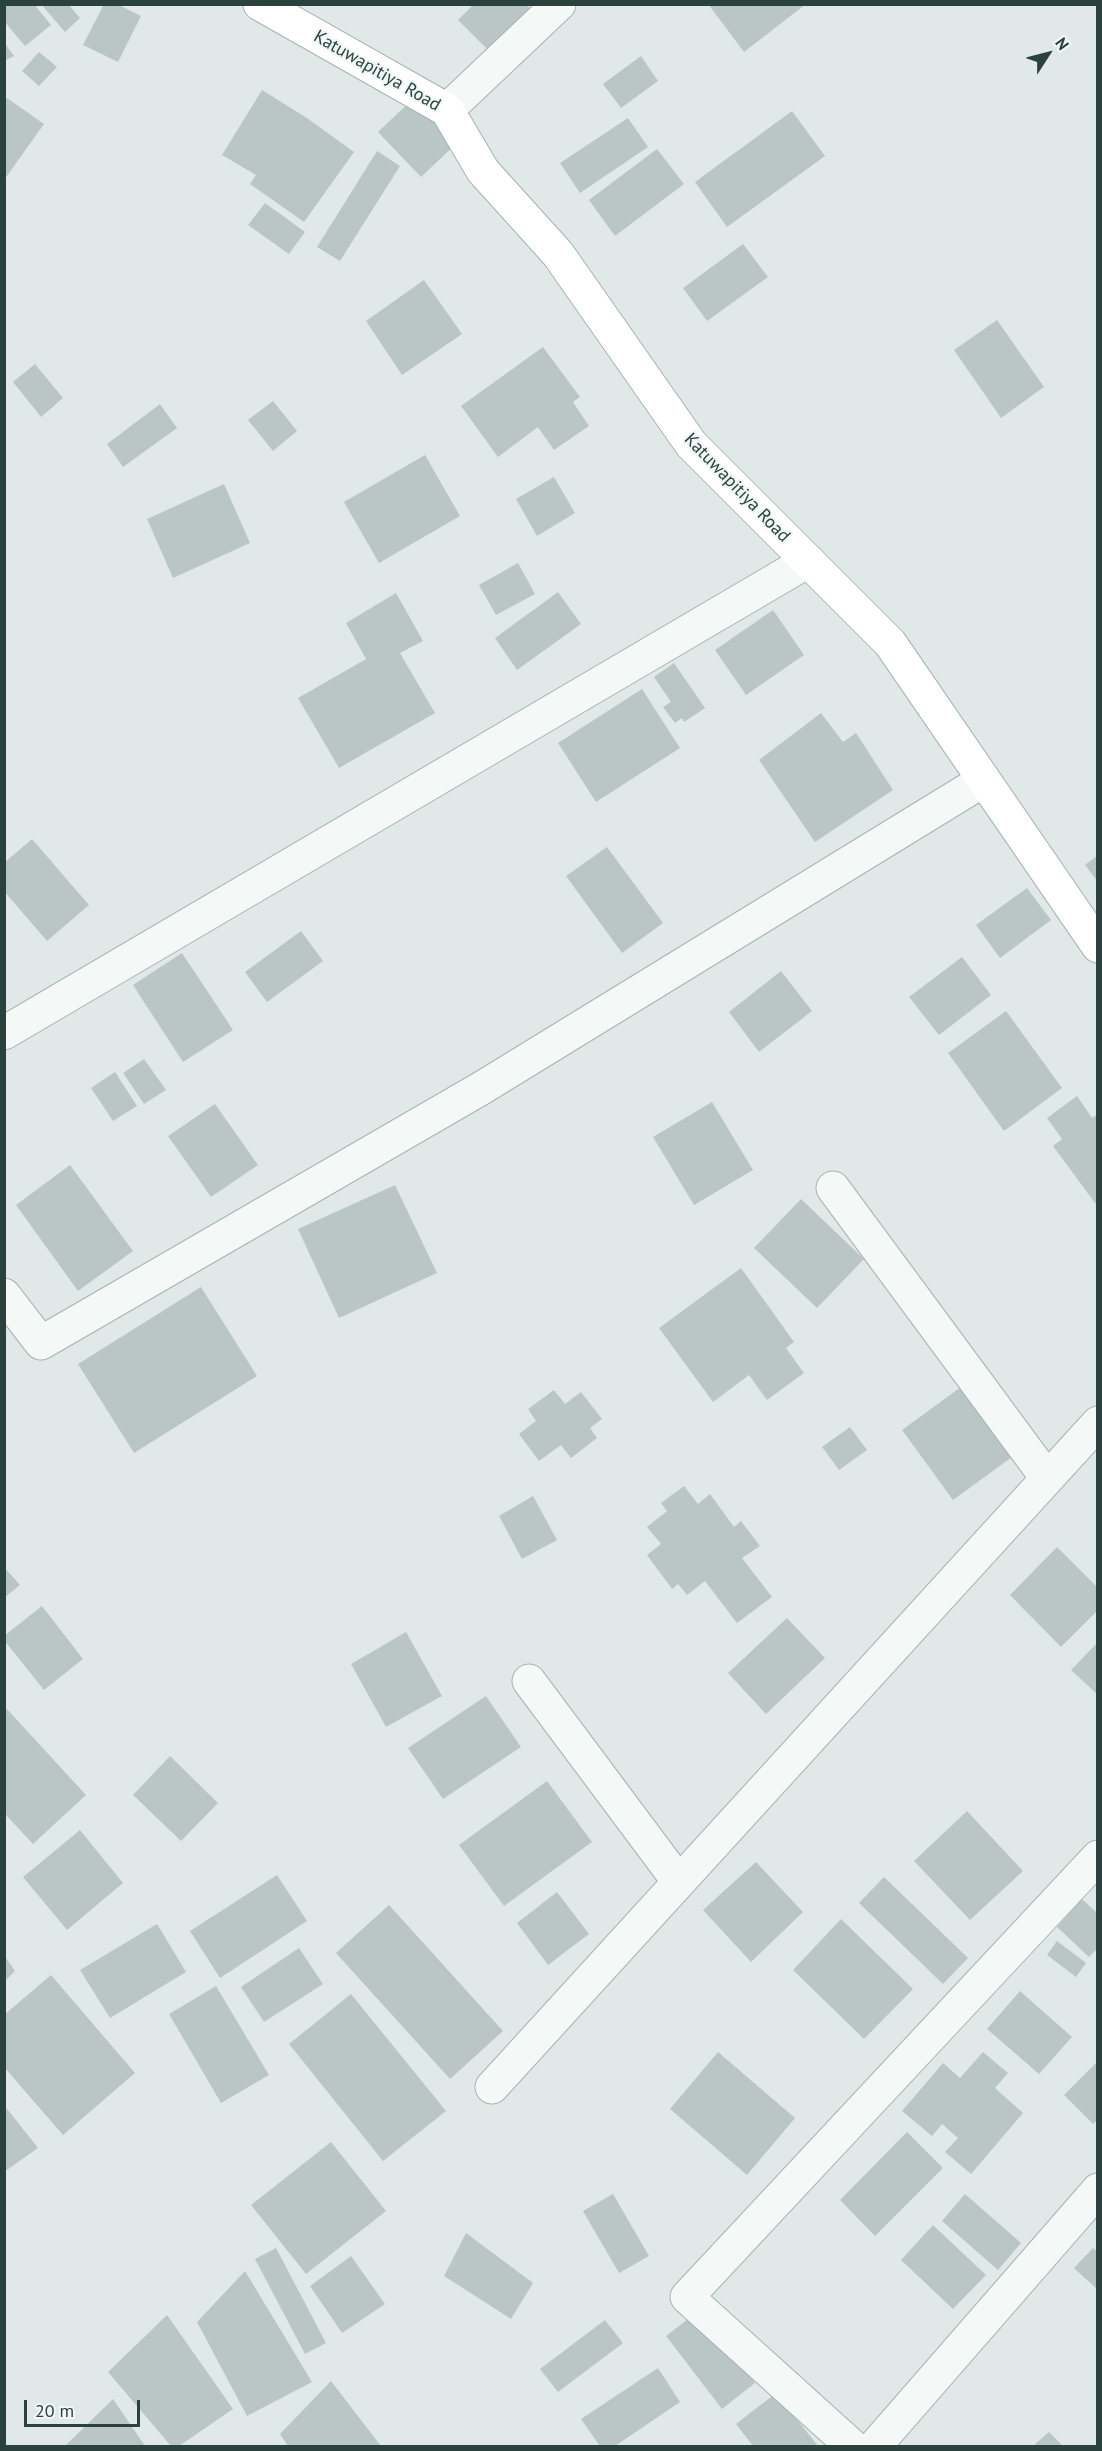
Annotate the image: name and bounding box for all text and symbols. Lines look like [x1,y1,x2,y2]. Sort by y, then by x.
north arrow [1018,24,1078,84]
street label: Katuwapitiya Road [310,26,444,116]
text: N [1051,33,1074,54]
street label: Katuwapitiya Road [680,429,794,547]
scale bar [27,2388,142,2426]
text: 20 m [35,2399,74,2422]

